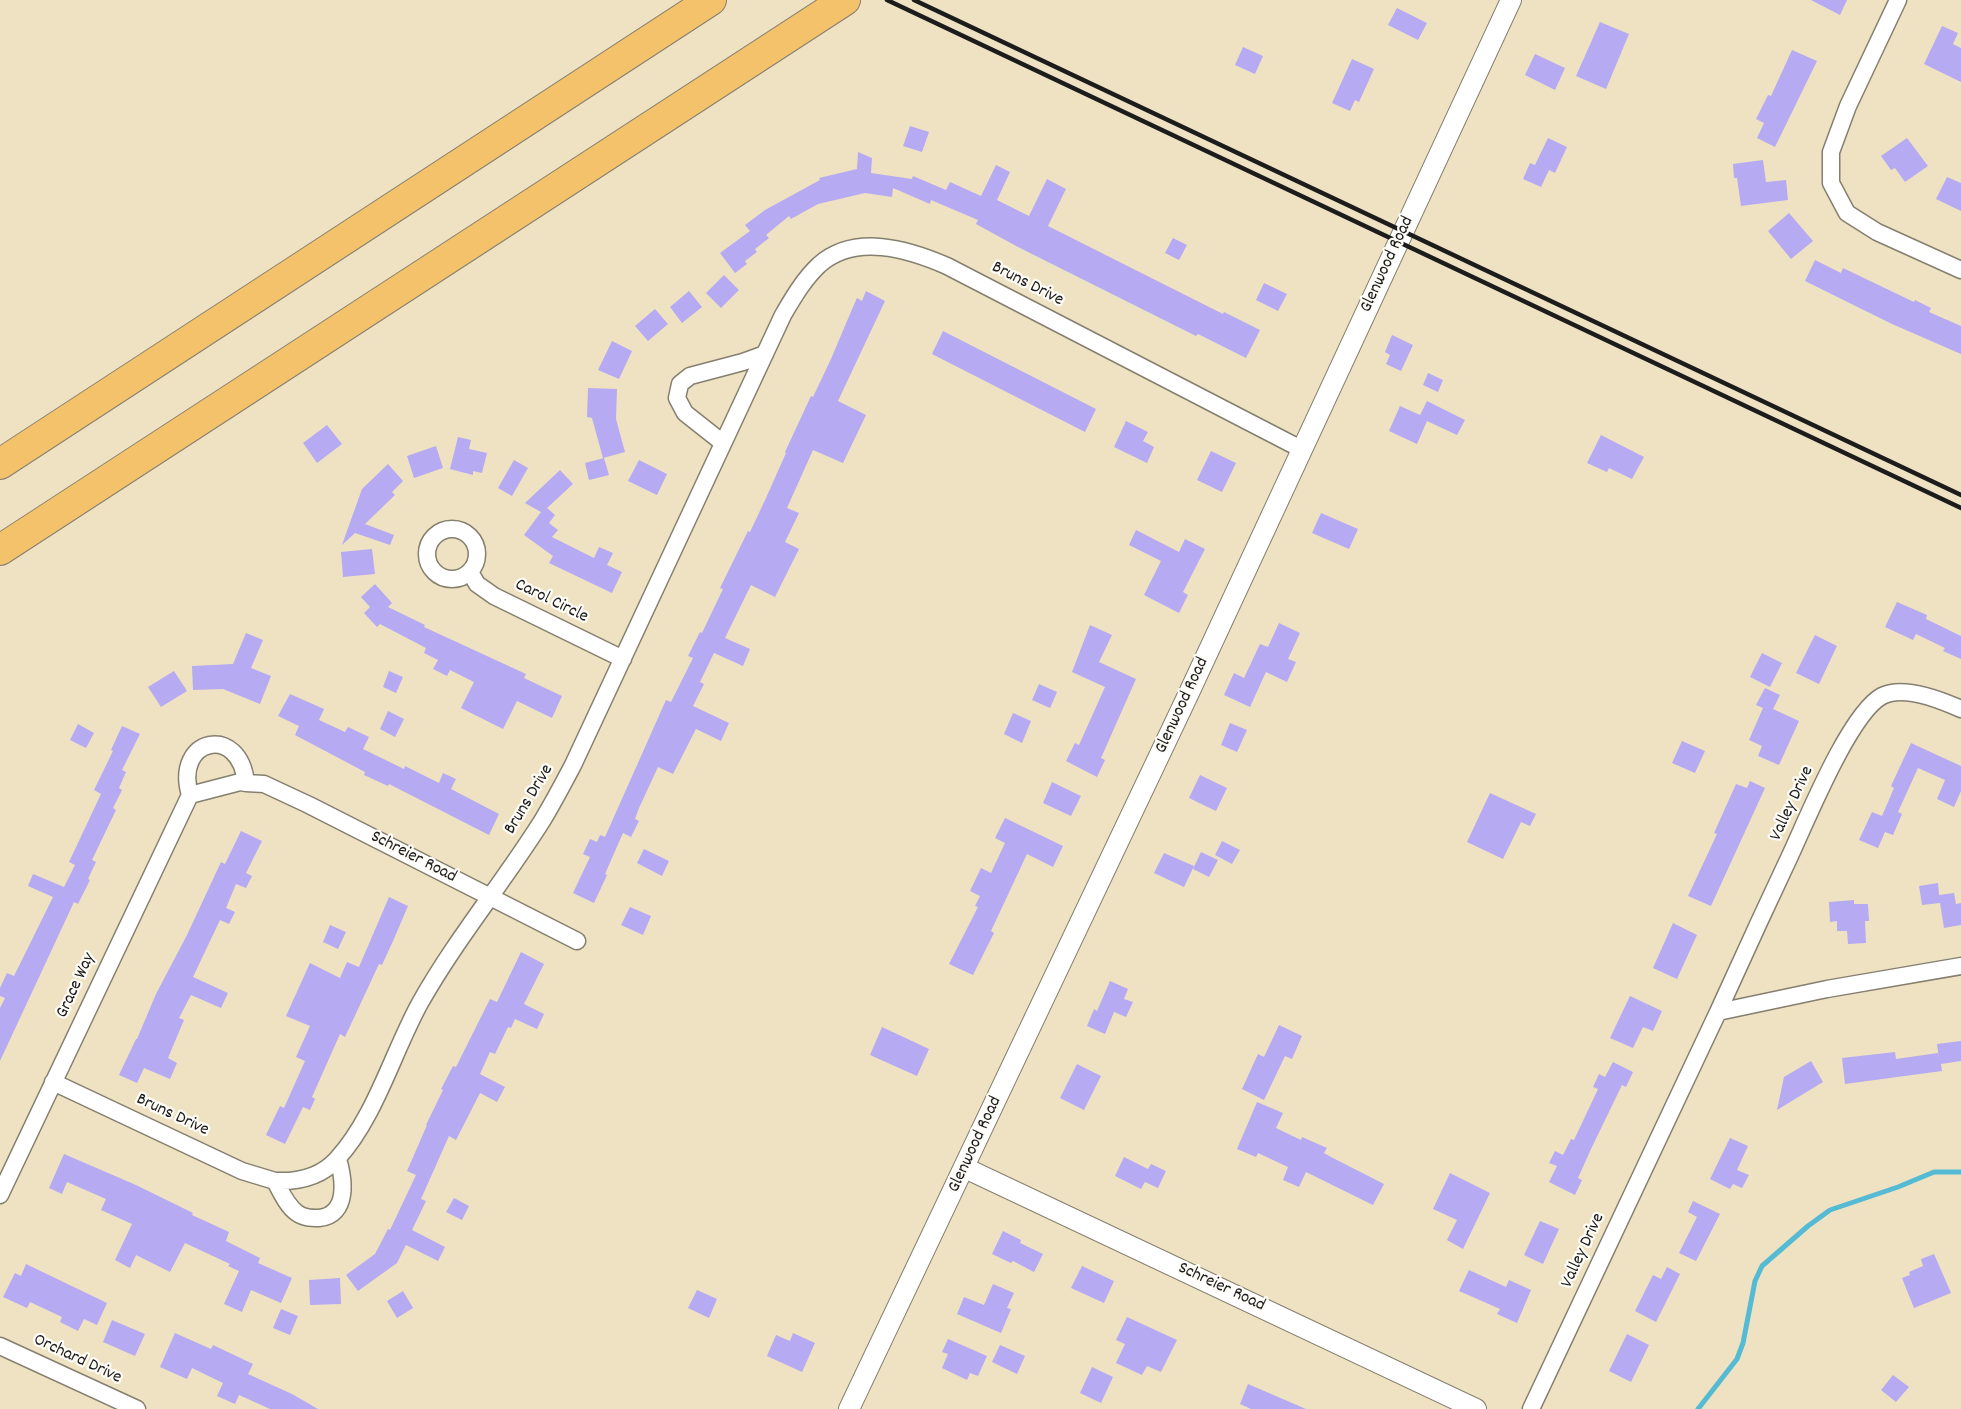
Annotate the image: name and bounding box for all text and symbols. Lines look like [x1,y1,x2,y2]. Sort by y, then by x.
street label: Glenwood Road [1356,214,1420,316]
street label: Bruns Drive [987,258,1067,312]
street label: Carol Circle [511,575,591,629]
street label: Glenwood Road [1151,655,1215,757]
street label: Bruns Drive [501,761,559,839]
street label: Valley Drive [1766,763,1820,845]
street label: Schreier Road [366,827,460,889]
street label: Grace Way [53,950,101,1022]
street label: Bruns Drive [132,1090,212,1142]
street label: Glenwood Road [944,1094,1008,1196]
street label: Valley Drive [1557,1210,1611,1292]
street label: Schreier Road [1174,1258,1268,1318]
street label: Orchard Drive [29,1330,125,1390]

